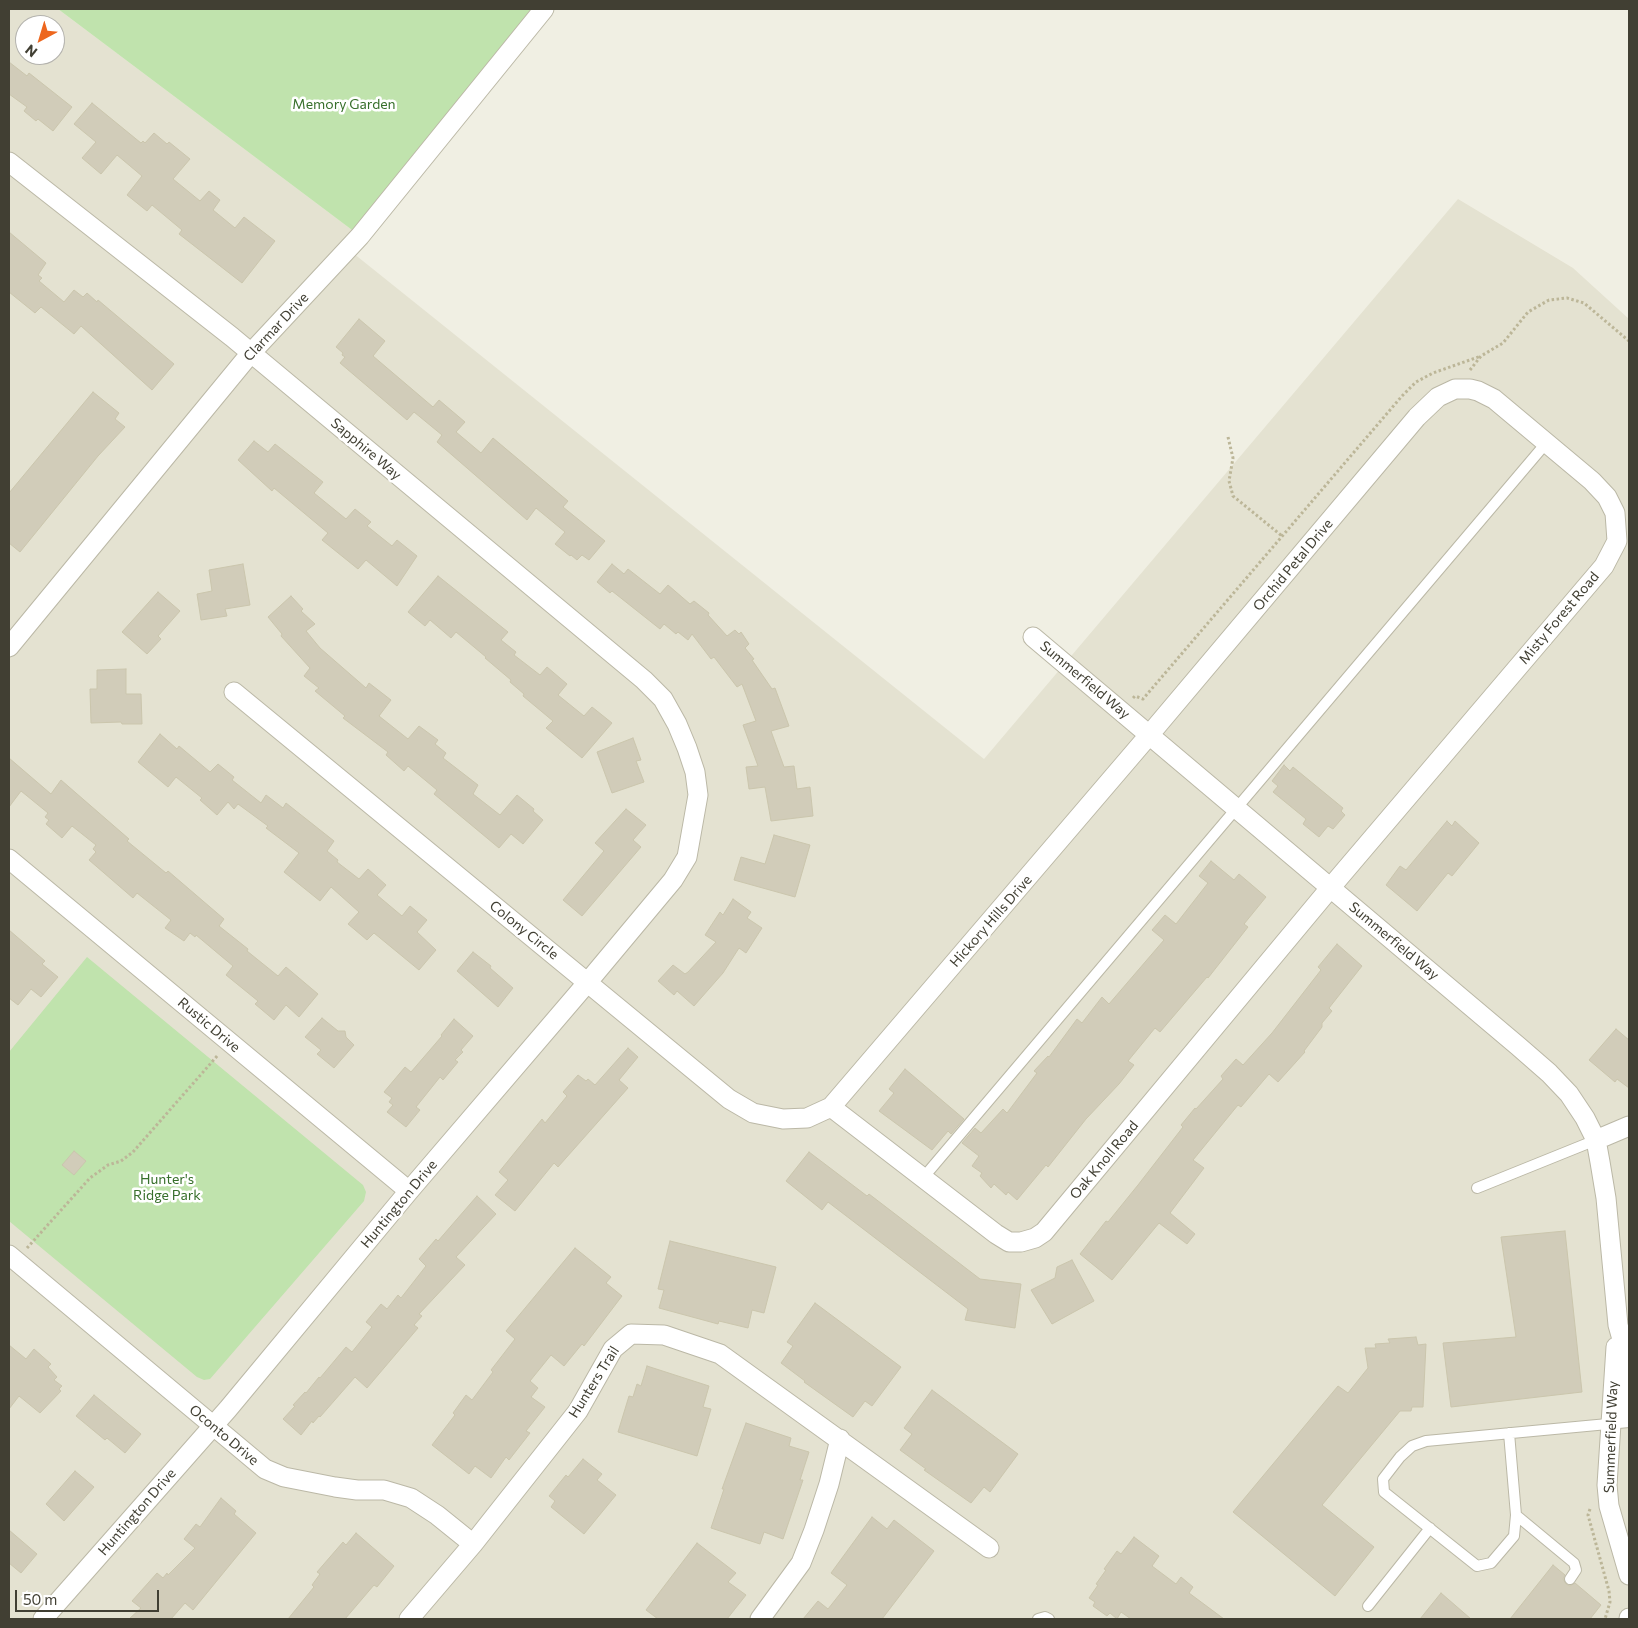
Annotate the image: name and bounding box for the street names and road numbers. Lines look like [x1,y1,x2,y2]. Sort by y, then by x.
street label: Clarmar Drive [240,289,312,365]
street label: Sapphire Way [327,415,405,483]
street label: Orchid Petal Drive [1250,516,1336,614]
street label: Misty Forest Road [1516,568,1602,668]
street label: Summerfield Way [1037,637,1133,723]
street label: Hickory Hills Drive [947,872,1035,970]
street label: Colony Circle [486,897,562,963]
street label: Summerfield Way [1346,898,1442,984]
street label: Rustic Drive [174,994,244,1056]
street label: Oak Knoll Road [1066,1117,1142,1203]
street label: Huntington Drive [357,1157,441,1251]
street label: Hunters Trail [565,1343,623,1421]
street label: Summerfield Way [1601,1381,1621,1493]
street label: Oconto Drive [186,1401,262,1469]
street label: Huntington Drive [95,1465,179,1559]

